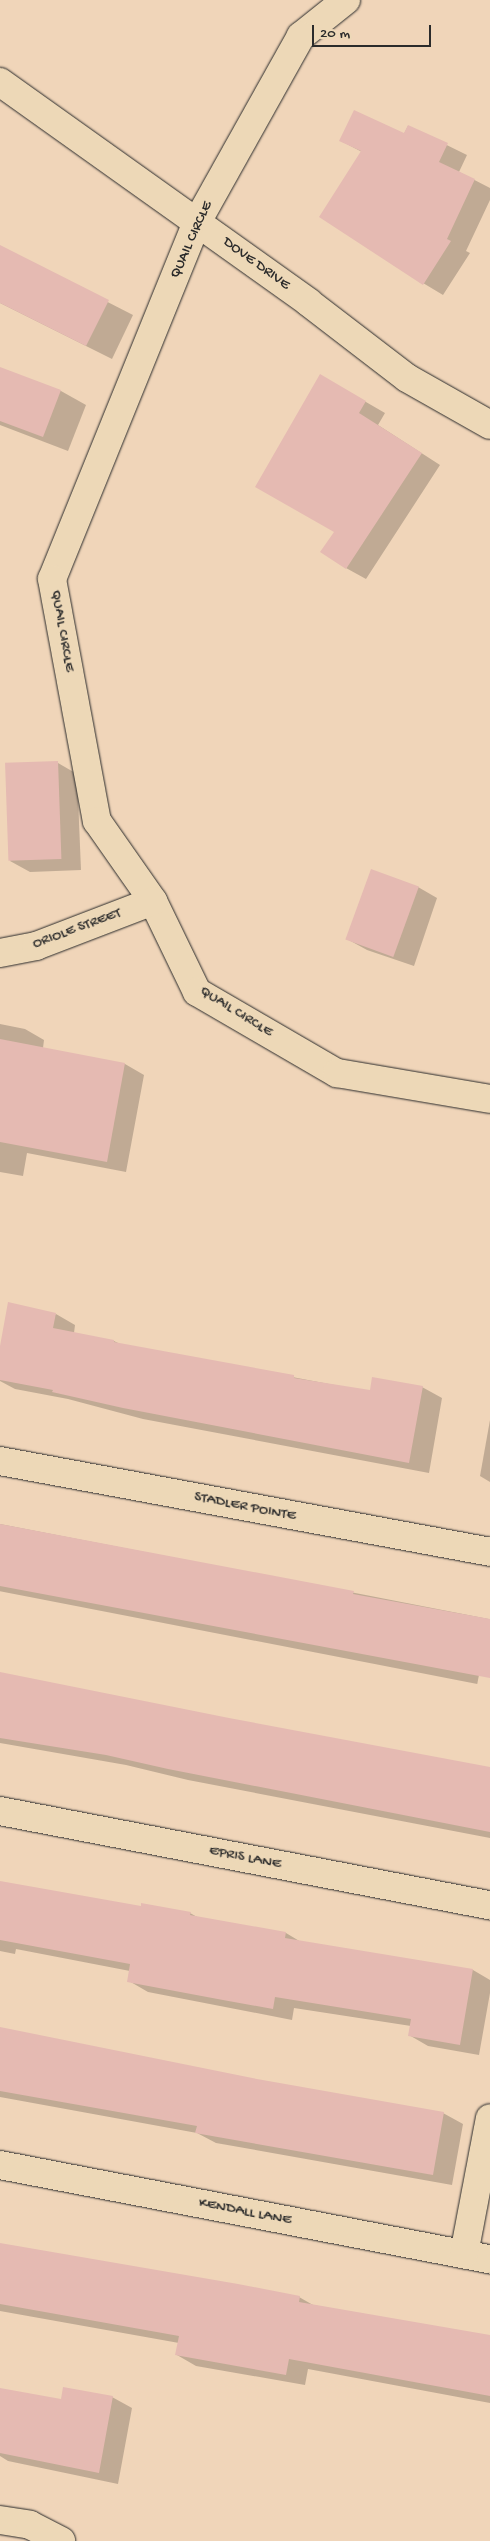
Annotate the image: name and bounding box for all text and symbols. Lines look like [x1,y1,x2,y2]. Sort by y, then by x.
scale bar [315,15,434,47]
text: 20 m [320,25,350,43]
street label: QUAIL CIRCLE [167,199,217,281]
street label: DOVE DRIVE [219,234,293,294]
street label: QUAIL CIRCLE [46,589,78,673]
street label: ORIOLE STREET [30,905,124,953]
street label: QUAIL CIRCLE [196,982,276,1042]
street label: STADLER POINTE [193,1488,297,1526]
street label: EPRIS LANE [207,1842,283,1874]
street label: KENDALL LANE [197,2194,293,2230]

